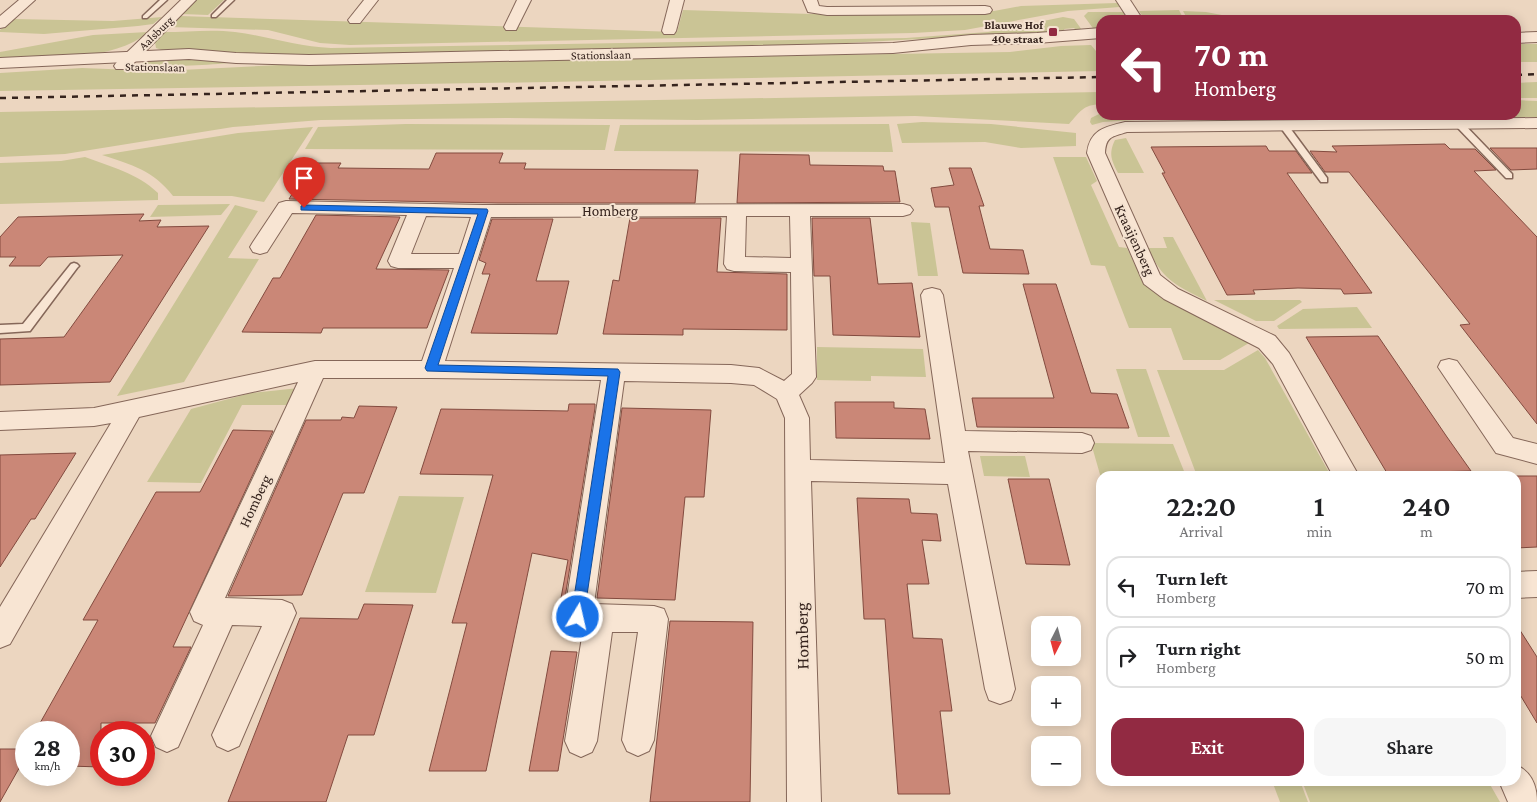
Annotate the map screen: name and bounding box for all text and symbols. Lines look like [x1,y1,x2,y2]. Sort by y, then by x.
street label: Aalsburg [136,13,176,53]
place label: Blauwe Hof 40e straat [984,18,1044,46]
marker: Blauwe Hof 40e straat [1047,26,1059,38]
icon: left [1111,35,1176,100]
text: 70 m [1194,35,1268,74]
street label: Stationslaan [571,47,632,63]
street label: Stationslaan [125,59,186,75]
text: Homberg [1194,76,1276,101]
pin [283,157,325,208]
icon: arrive [290,164,318,192]
street label: Kraaijenberg [1111,202,1158,278]
street label: Homberg [582,203,638,220]
street label: Homberg [236,472,275,530]
text: 22:20 [1166,489,1236,522]
text: 1 [1314,489,1325,522]
text: 240 [1402,489,1451,522]
text: Arrival [1179,523,1223,540]
text: min [1306,523,1332,540]
text: m [1420,523,1433,540]
text: Turn left [1156,568,1228,589]
icon: left [1113,573,1141,601]
text: 70 m [1466,577,1504,598]
text: Homberg [1156,589,1216,606]
position arrow [551,590,603,642]
street label: Homberg [791,602,813,670]
north arrow [1031,616,1081,666]
map controls [1031,616,1081,786]
text: Turn right [1156,638,1241,659]
icon: right [1113,643,1141,671]
text: 50 m [1465,647,1504,668]
text: Homberg [1156,659,1216,676]
button: + [1031,676,1081,726]
button: Exit [1111,718,1304,776]
button: Share [1314,718,1506,776]
speed limit sign: 30 [90,721,155,786]
text: 28 [34,734,61,761]
button: − [1031,736,1081,786]
text: km/h [35,759,60,773]

